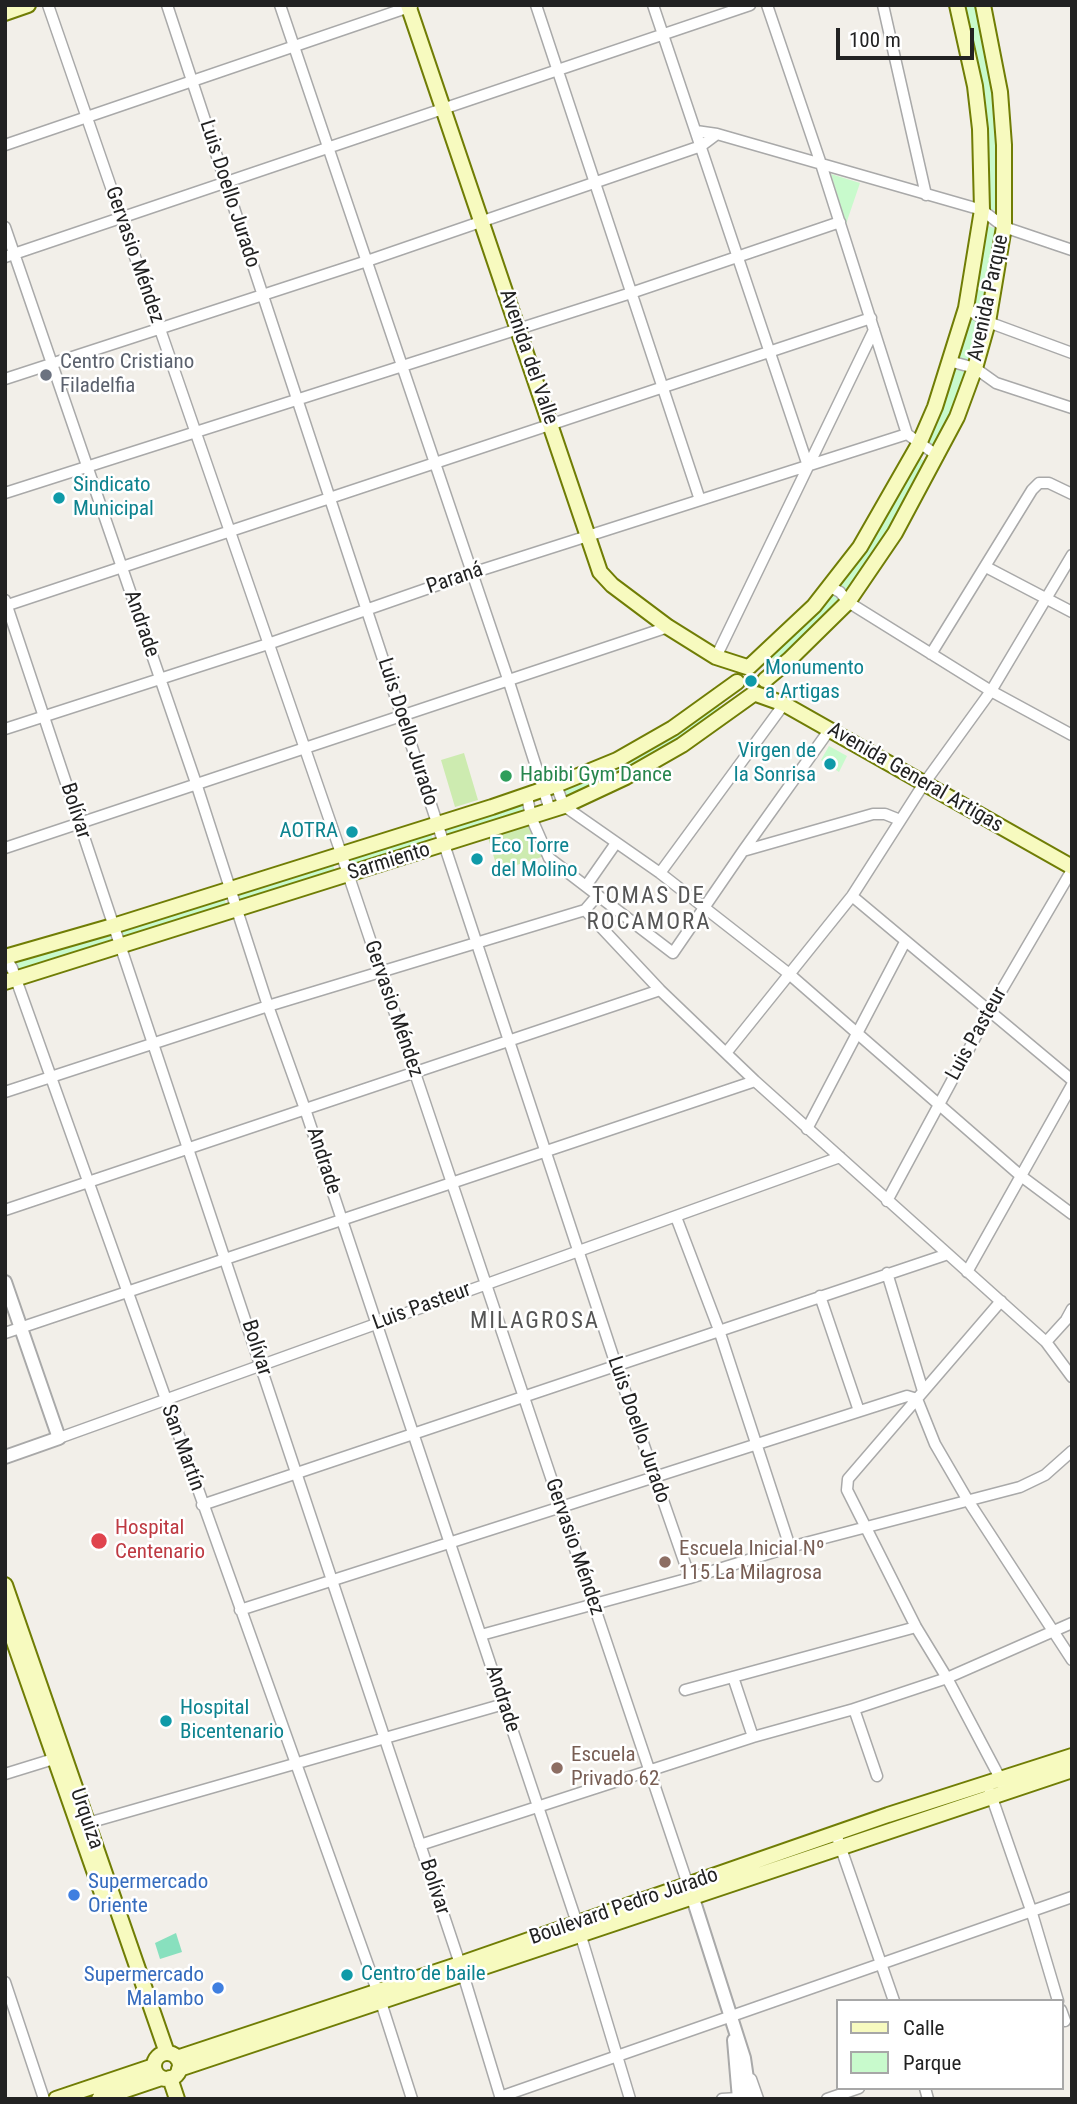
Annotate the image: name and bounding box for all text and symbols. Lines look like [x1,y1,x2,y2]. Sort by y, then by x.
scale bar [839,14,977,58]
text: 100 m [849,28,901,52]
street label: Luis Doello Jurado [193,117,265,271]
street label: Gervasio Méndez [99,183,169,327]
street label: Avenida Parque [963,232,1015,364]
street label: Avenida del Valle [493,286,563,428]
place label: Centro Cristiano Filadelfia [60,350,194,400]
marker: Centro Cristiano Filadelfia [38,367,54,383]
place label: Sindicato Municipal [73,473,154,523]
marker: Sindicato Municipal [51,490,67,506]
street label: Paraná [424,558,486,600]
street label: Andrade [118,587,164,661]
street label: Luis Doello Jurado [371,655,443,809]
place label: Monumento a Artigas [765,656,864,706]
marker: Monumento a Artigas [743,673,759,689]
street label: Avenida General Artigas [823,717,1007,839]
place label: Virgen de la Sonrisa [734,739,816,789]
marker: Virgen de la Sonrisa [822,756,838,772]
place label: Habibi Gym Dance [520,763,672,789]
marker: Habibi Gym Dance [498,768,514,784]
street label: Bolívar [54,780,96,842]
place label: AOTRA [279,819,338,845]
marker: AOTRA [344,824,360,840]
place label: Eco Torre del Molino [491,834,578,884]
street label: Sarmiento [345,838,433,886]
marker: Eco Torre del Molino [469,851,485,867]
district label: TOMAS DE ROCAMORA [587,883,711,937]
street label: Gervasio Méndez [358,937,428,1081]
street label: Luis Pasteur [941,983,1013,1085]
street label: Andrade [300,1124,346,1198]
street label: Luis Pasteur [369,1278,475,1336]
district label: MILAGROSA [471,1308,599,1336]
street label: Bolívar [235,1317,277,1379]
street label: Luis Doello Jurado [601,1353,675,1507]
street label: San Martín [155,1401,209,1495]
street label: Gervasio Méndez [539,1475,609,1619]
place label: Hospital Centenario [115,1516,205,1566]
marker: Hospital Centenario [89,1531,109,1551]
place label: Escuela Inicial Nº 115 La Milagrosa [679,1537,824,1587]
marker: Escuela Inicial Nº 115 La Milagrosa [657,1554,673,1570]
street label: Andrade [479,1662,525,1736]
place label: Hospital Bicentenario [180,1696,284,1746]
marker: Hospital Bicentenario [158,1713,174,1729]
place label: Escuela Privado 62 [571,1743,659,1793]
marker: Escuela Privado 62 [549,1760,565,1776]
street label: Urquiza [64,1785,108,1853]
street label: Bolívar [413,1856,455,1918]
street label: Boulevard Pedro Jurado [526,1863,722,1951]
place label: Supermercado Oriente [88,1870,208,1920]
marker: Supermercado Oriente [66,1887,82,1903]
place label: Centro de baile [361,1962,486,1988]
place label: Supermercado Malambo [84,1963,204,2013]
marker: Centro de baile [339,1967,355,1983]
marker: Supermercado Malambo [210,1980,226,1996]
legend [836,1999,1063,2090]
text: Calle [903,2016,944,2040]
text: Parque [903,2051,961,2075]

